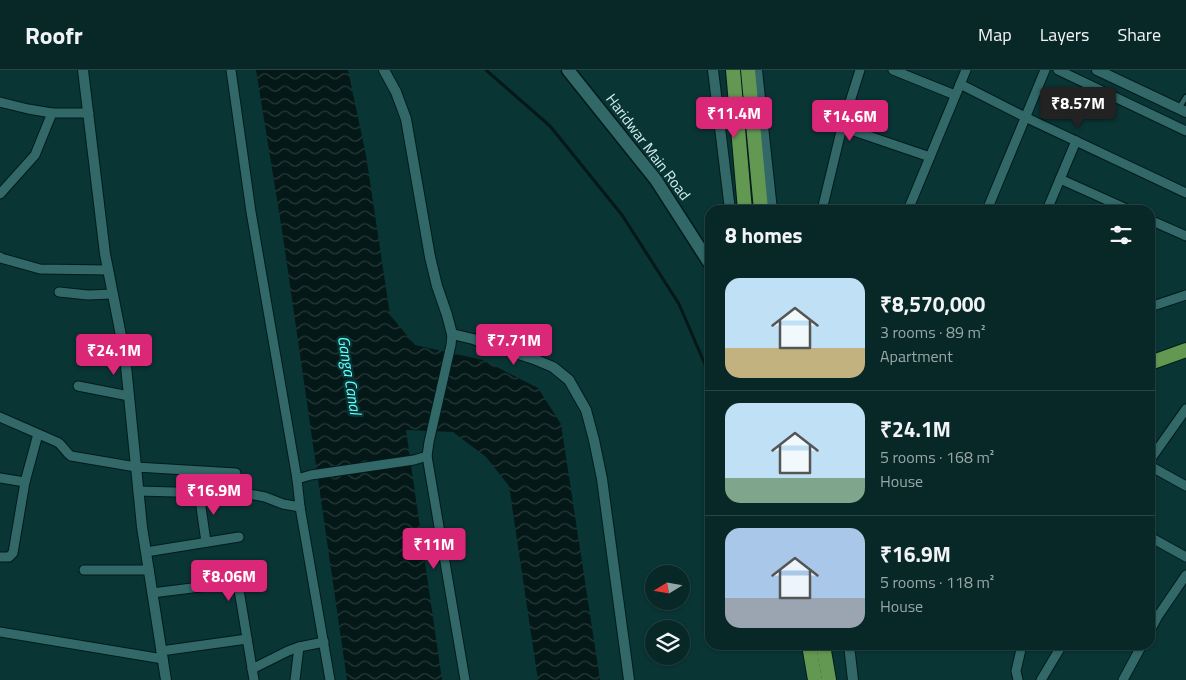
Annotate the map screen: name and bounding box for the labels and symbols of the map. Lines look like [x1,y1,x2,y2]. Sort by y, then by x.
pin: ₹8.57M [1037,87,1119,129]
street label: Haridwar Main Road [601,88,696,205]
pin: ₹11.4M [693,97,775,139]
pin: ₹14.6M [809,100,891,142]
pin: ₹7.71M [473,324,555,366]
pin: ₹24.1M [73,334,155,376]
water label: Ganga Canal [332,334,368,418]
pin: ₹16.9M [173,474,255,516]
pin: ₹11M [404,528,464,570]
pin: ₹8.06M [188,560,270,602]
north arrow [645,565,690,610]

